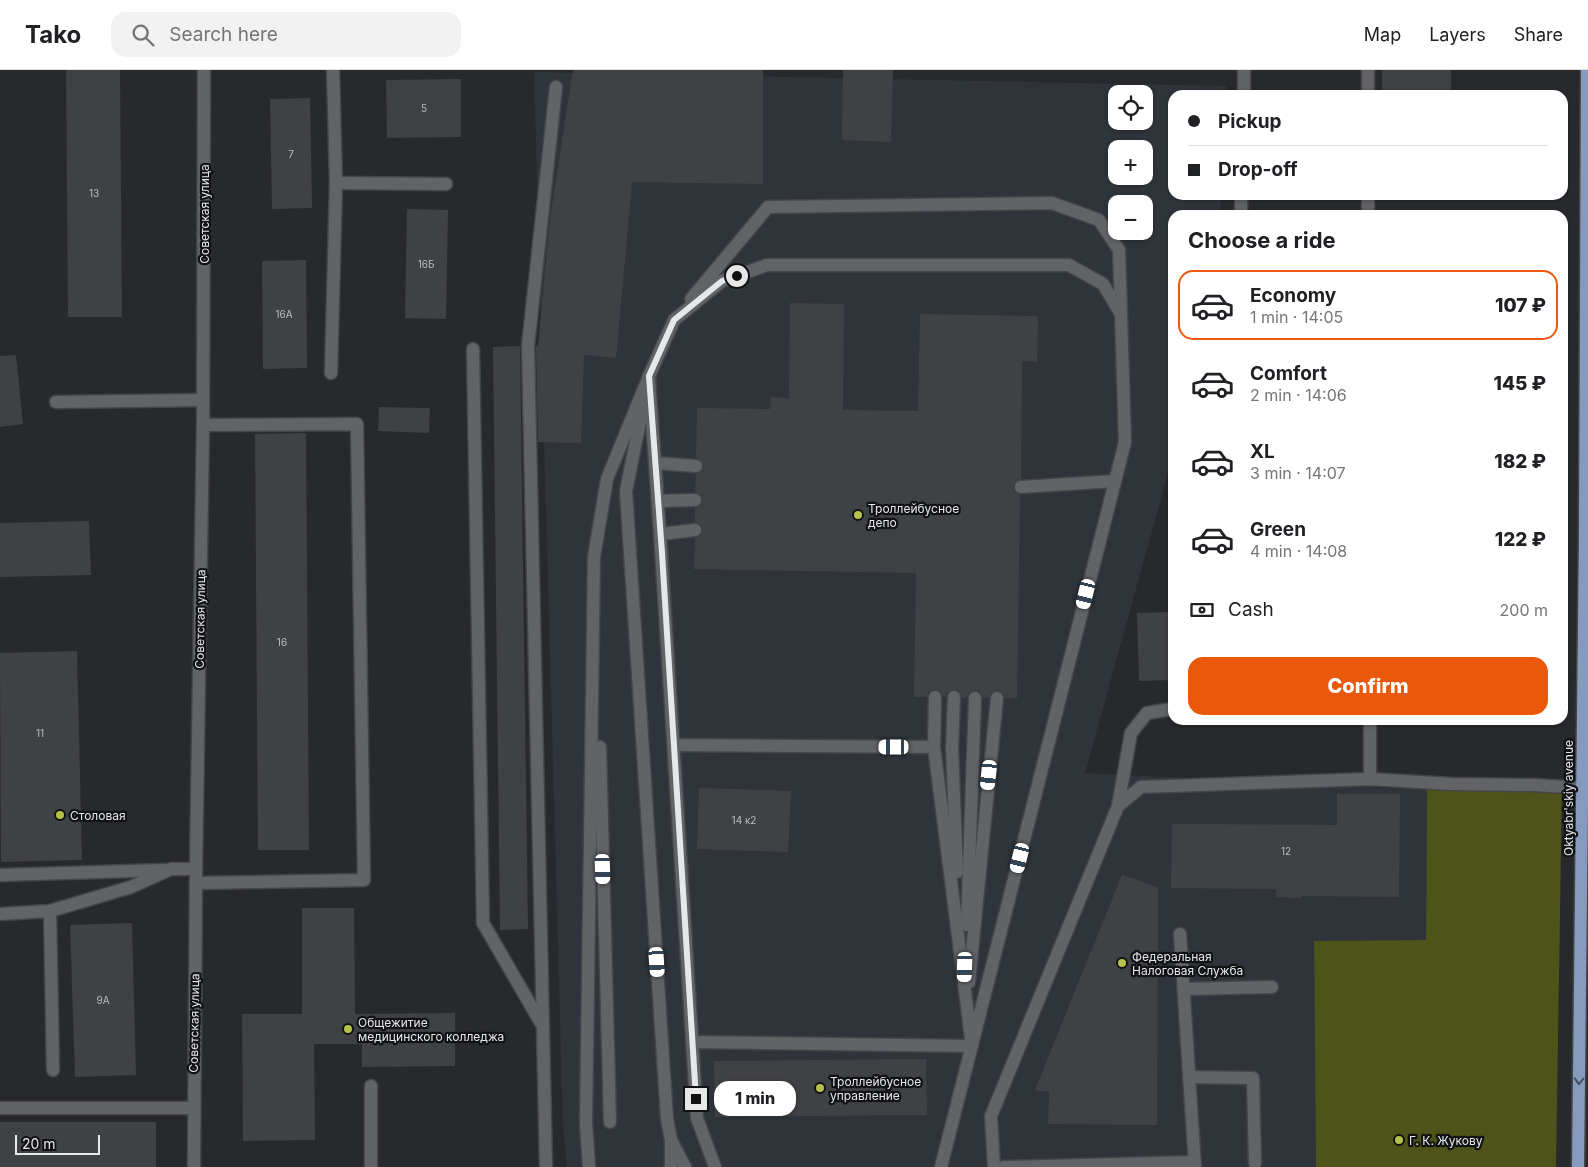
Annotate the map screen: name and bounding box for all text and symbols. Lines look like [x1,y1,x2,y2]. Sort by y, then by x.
search box [111,12,461,57]
text: Tako [25,20,81,49]
icon: search [129,21,157,49]
text: Search here [169,23,278,46]
text: Map [1364,24,1401,45]
text: Layers [1429,24,1486,45]
text: Share [1514,24,1563,45]
map controls [1108,85,1153,240]
button: locate [1108,85,1153,130]
house number: 5 [421,102,427,114]
text: Pickup [1218,110,1281,133]
button: + [1108,140,1153,185]
house number: 7 [288,148,294,160]
text: Drop-off [1218,158,1298,181]
street label: Советская улица [197,164,212,264]
house number: 13 [89,187,99,199]
button: − [1108,195,1153,240]
text: Choose a ride [1188,227,1336,253]
house number: 16Б [418,258,434,270]
route start [726,265,748,287]
icon: car [1190,283,1235,328]
text: Economy [1250,284,1336,307]
text: 107 ₽ [1495,294,1546,317]
text: 1 min · 14:05 [1250,307,1343,327]
house number: 16А [275,308,293,320]
icon: car [1190,361,1235,406]
text: Comfort [1250,362,1327,385]
text: 145 ₽ [1494,372,1546,395]
text: 2 min · 14:06 [1250,385,1347,405]
icon: car [1190,439,1235,484]
text: XL [1250,440,1275,463]
text: 182 ₽ [1494,450,1546,473]
text: 3 min · 14:07 [1250,463,1346,483]
place label: Троллейбусное депо [868,501,959,530]
marker: Троллейбусное депо [852,509,864,521]
icon: car [1190,517,1235,562]
text: Green [1250,518,1306,541]
text: 122 ₽ [1495,528,1546,551]
text: 4 min · 14:08 [1250,541,1347,561]
street label: Советская улица [192,569,208,669]
car [1075,578,1096,610]
icon: cash [1188,596,1216,624]
text: Cash [1228,598,1274,621]
text: 200 m [1500,600,1548,620]
house number: 16 [277,636,287,648]
button: Confirm [1188,657,1548,715]
house number: 11 [36,727,44,739]
car [879,740,909,755]
street label: Oktyabr'skiy avenue [1561,740,1576,856]
car [979,759,998,791]
place label: Столовая [70,808,126,823]
marker: Столовая [54,809,66,821]
house number: 14 к2 [732,814,756,826]
car [1009,842,1030,874]
house number: 12 [1281,845,1291,857]
car [594,854,611,884]
car [648,947,665,977]
place label: Федеральная Налоговая Служба [1132,949,1243,978]
car [956,952,973,982]
marker: Федеральная Налоговая Служба [1116,957,1128,969]
street label: Советская улица [186,973,202,1073]
house number: 9А [96,994,110,1006]
place label: Общежитие медицинского колледжа [358,1015,504,1044]
marker: Общежитие медицинского колледжа [342,1023,354,1035]
place label: Троллейбусное управление [830,1074,921,1103]
one-way arrow [1574,1078,1584,1085]
callout: 1 min [714,1082,796,1116]
marker: Троллейбусное управление [814,1082,826,1094]
route end [685,1088,707,1110]
text: 1 min [735,1088,775,1108]
scale bar [15,1132,100,1155]
place label: Г. К. Жукову [1409,1133,1483,1148]
marker: Г. К. Жукову [1393,1134,1405,1146]
text: 20 m [22,1135,56,1152]

